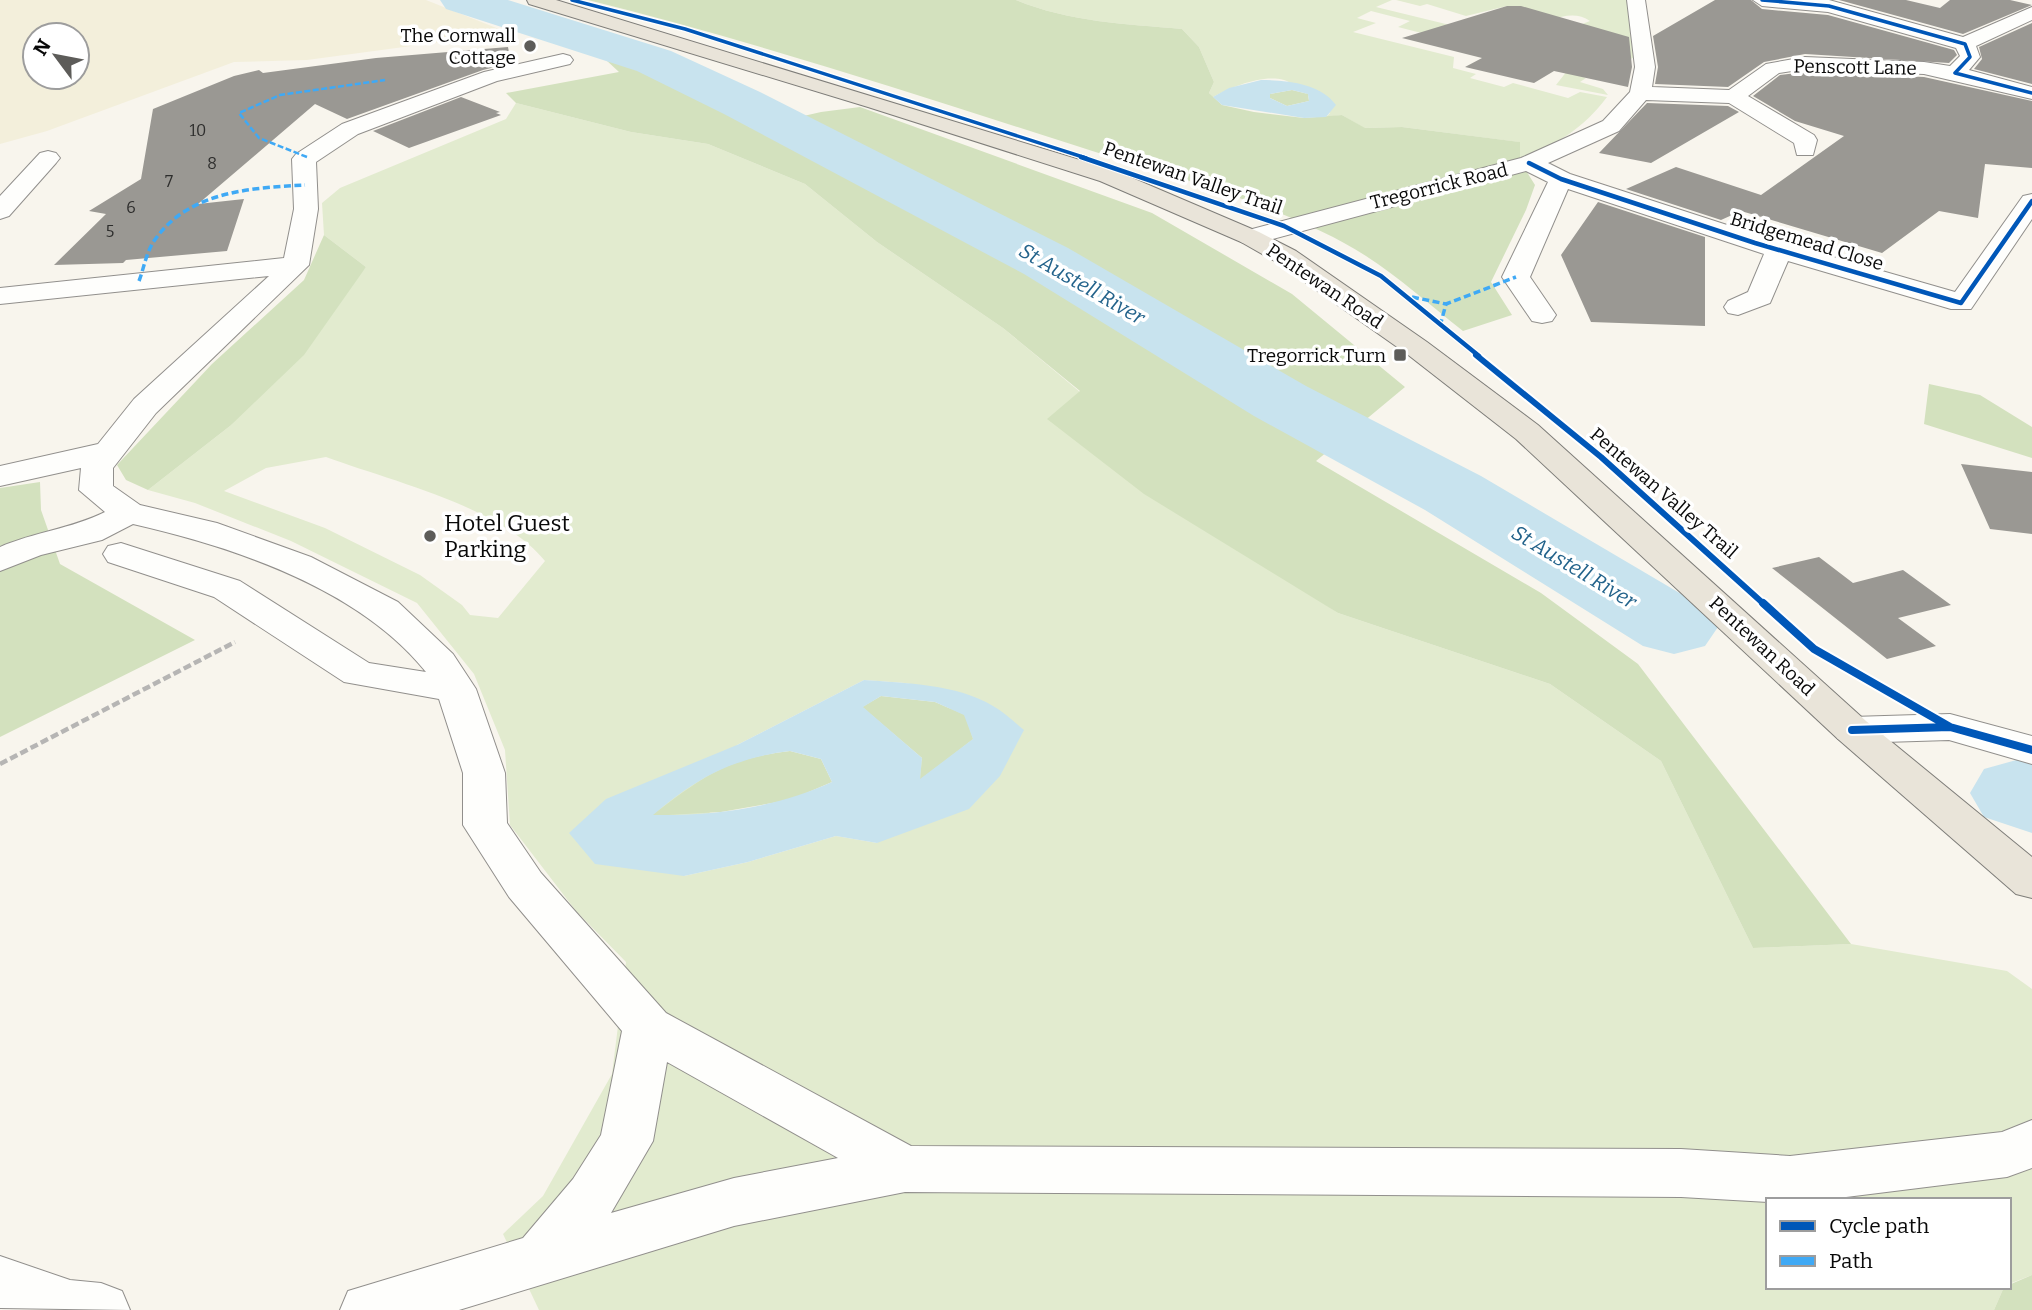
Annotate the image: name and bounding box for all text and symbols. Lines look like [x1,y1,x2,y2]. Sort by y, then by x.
north arrow [21,21,91,91]
place label: The Cornwall Cottage [401,24,516,69]
text: N [28,35,56,60]
marker: The Cornwall Cottage [522,38,538,54]
street label: Penscott Lane [1793,54,1917,80]
house number: 10 [190,121,206,140]
street label: Pentewan Valley Trail [1100,137,1286,219]
house number: 8 [207,154,217,173]
street label: Tregorrick Road [1368,158,1510,214]
house number: 7 [165,172,173,191]
house number: 6 [126,198,136,217]
street label: Bridgemead Close [1727,207,1887,275]
house number: 5 [106,222,114,241]
water label: St Austell River [1015,238,1151,331]
street label: Pentewan Road [1262,238,1388,334]
place label: Tregorrick Turn [1247,344,1386,367]
marker: Tregorrick Turn [1392,347,1408,363]
street label: Pentewan Valley Trail [1586,423,1742,563]
place label: Hotel Guest Parking [444,509,570,563]
water label: St Austell River [1507,520,1642,615]
marker: Hotel Guest Parking [422,528,438,544]
street label: Pentewan Road [1704,591,1820,701]
legend [1766,1198,2011,1289]
text: Cycle path [1829,1213,1929,1239]
text: Path [1829,1248,1873,1274]

